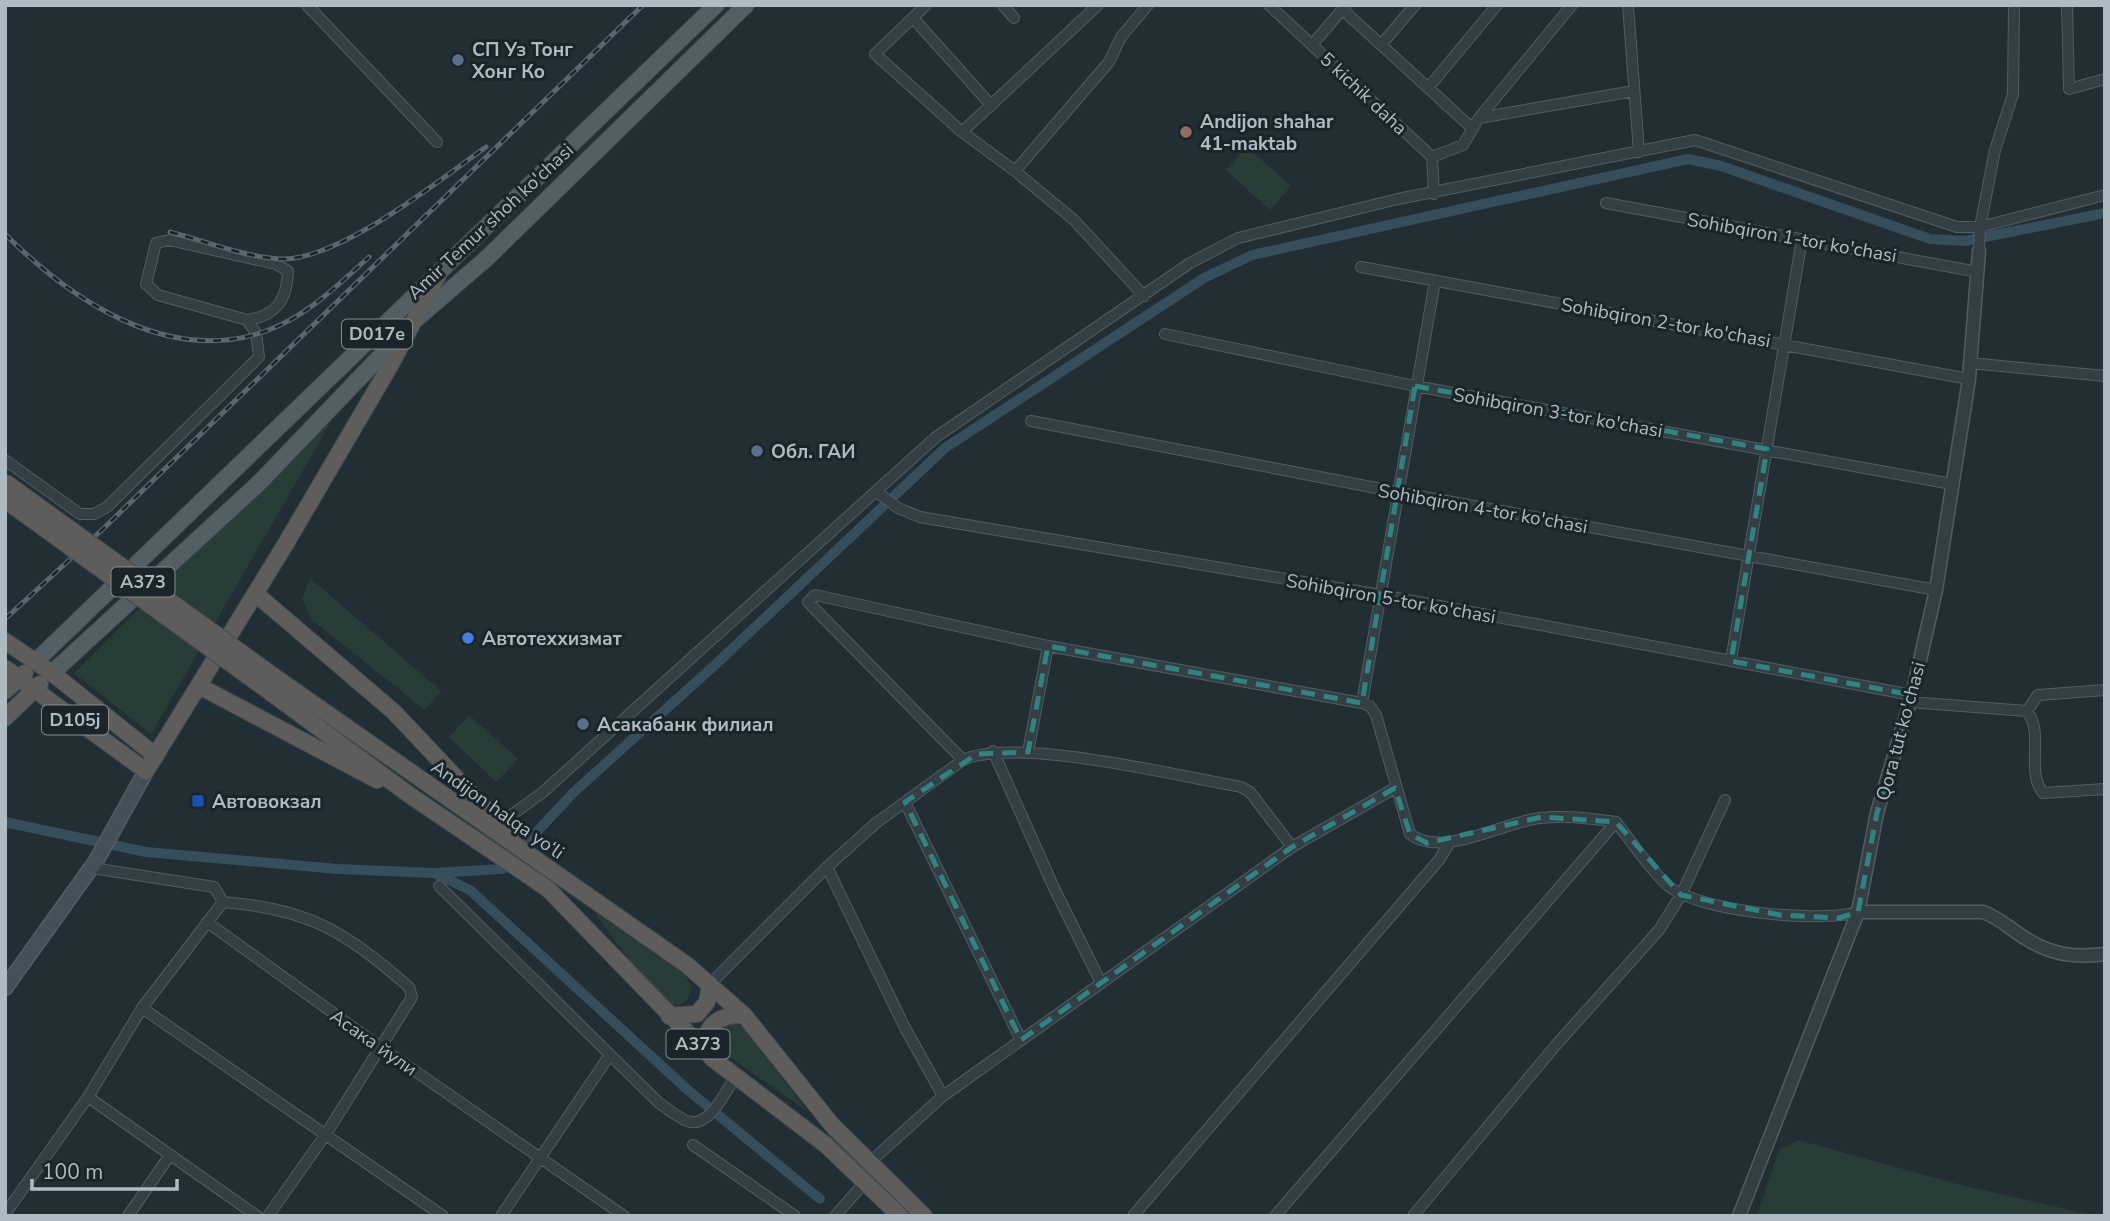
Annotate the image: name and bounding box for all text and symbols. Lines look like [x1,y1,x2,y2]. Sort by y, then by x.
place label: СП Уз Тонг Хонг Ко [471,37,573,85]
street label: 5 kichik daha [1314,47,1413,141]
marker: СП Уз Тонг Хонг Ко [450,52,466,68]
place label: Andijon shahar 41-maktab [1200,109,1334,157]
marker: Andijon shahar 41-maktab [1178,124,1194,140]
street label: Amir Temur shoh ko'chasi [402,138,579,306]
street label: Sohibqiron 1-tor ko'chasi [1685,207,1899,269]
street label: Sohibqiron 2-tor ko'chasi [1559,292,1773,354]
road number: D017e [342,320,412,348]
street label: Sohibqiron 3-tor ko'chasi [1451,382,1665,444]
place label: Обл. ГАИ [771,439,855,465]
marker: Обл. ГАИ [749,443,765,459]
street label: Sohibqiron 4-tor ko'chasi [1376,478,1590,540]
road number: A373 [111,568,174,596]
street label: Sohibqiron 5-tor ko'chasi [1284,568,1498,630]
place label: Автотеххизмат [482,626,622,652]
marker: Автотеххизмат [460,630,476,646]
street label: Qora tut ko'chasi [1870,659,1932,804]
road number: D105j [42,706,108,734]
place label: Асакабанк филиал [597,712,774,738]
marker: Асакабанк филиал [575,716,591,732]
street label: Andijon halqa yo‘li [426,754,569,866]
place label: Автовокзал [212,789,322,815]
marker: Автовокзал [190,793,206,809]
street label: Асака йули [325,1003,422,1082]
road number: A373 [666,1030,730,1058]
scale bar [32,1148,177,1192]
text: 100 m [42,1158,103,1186]

